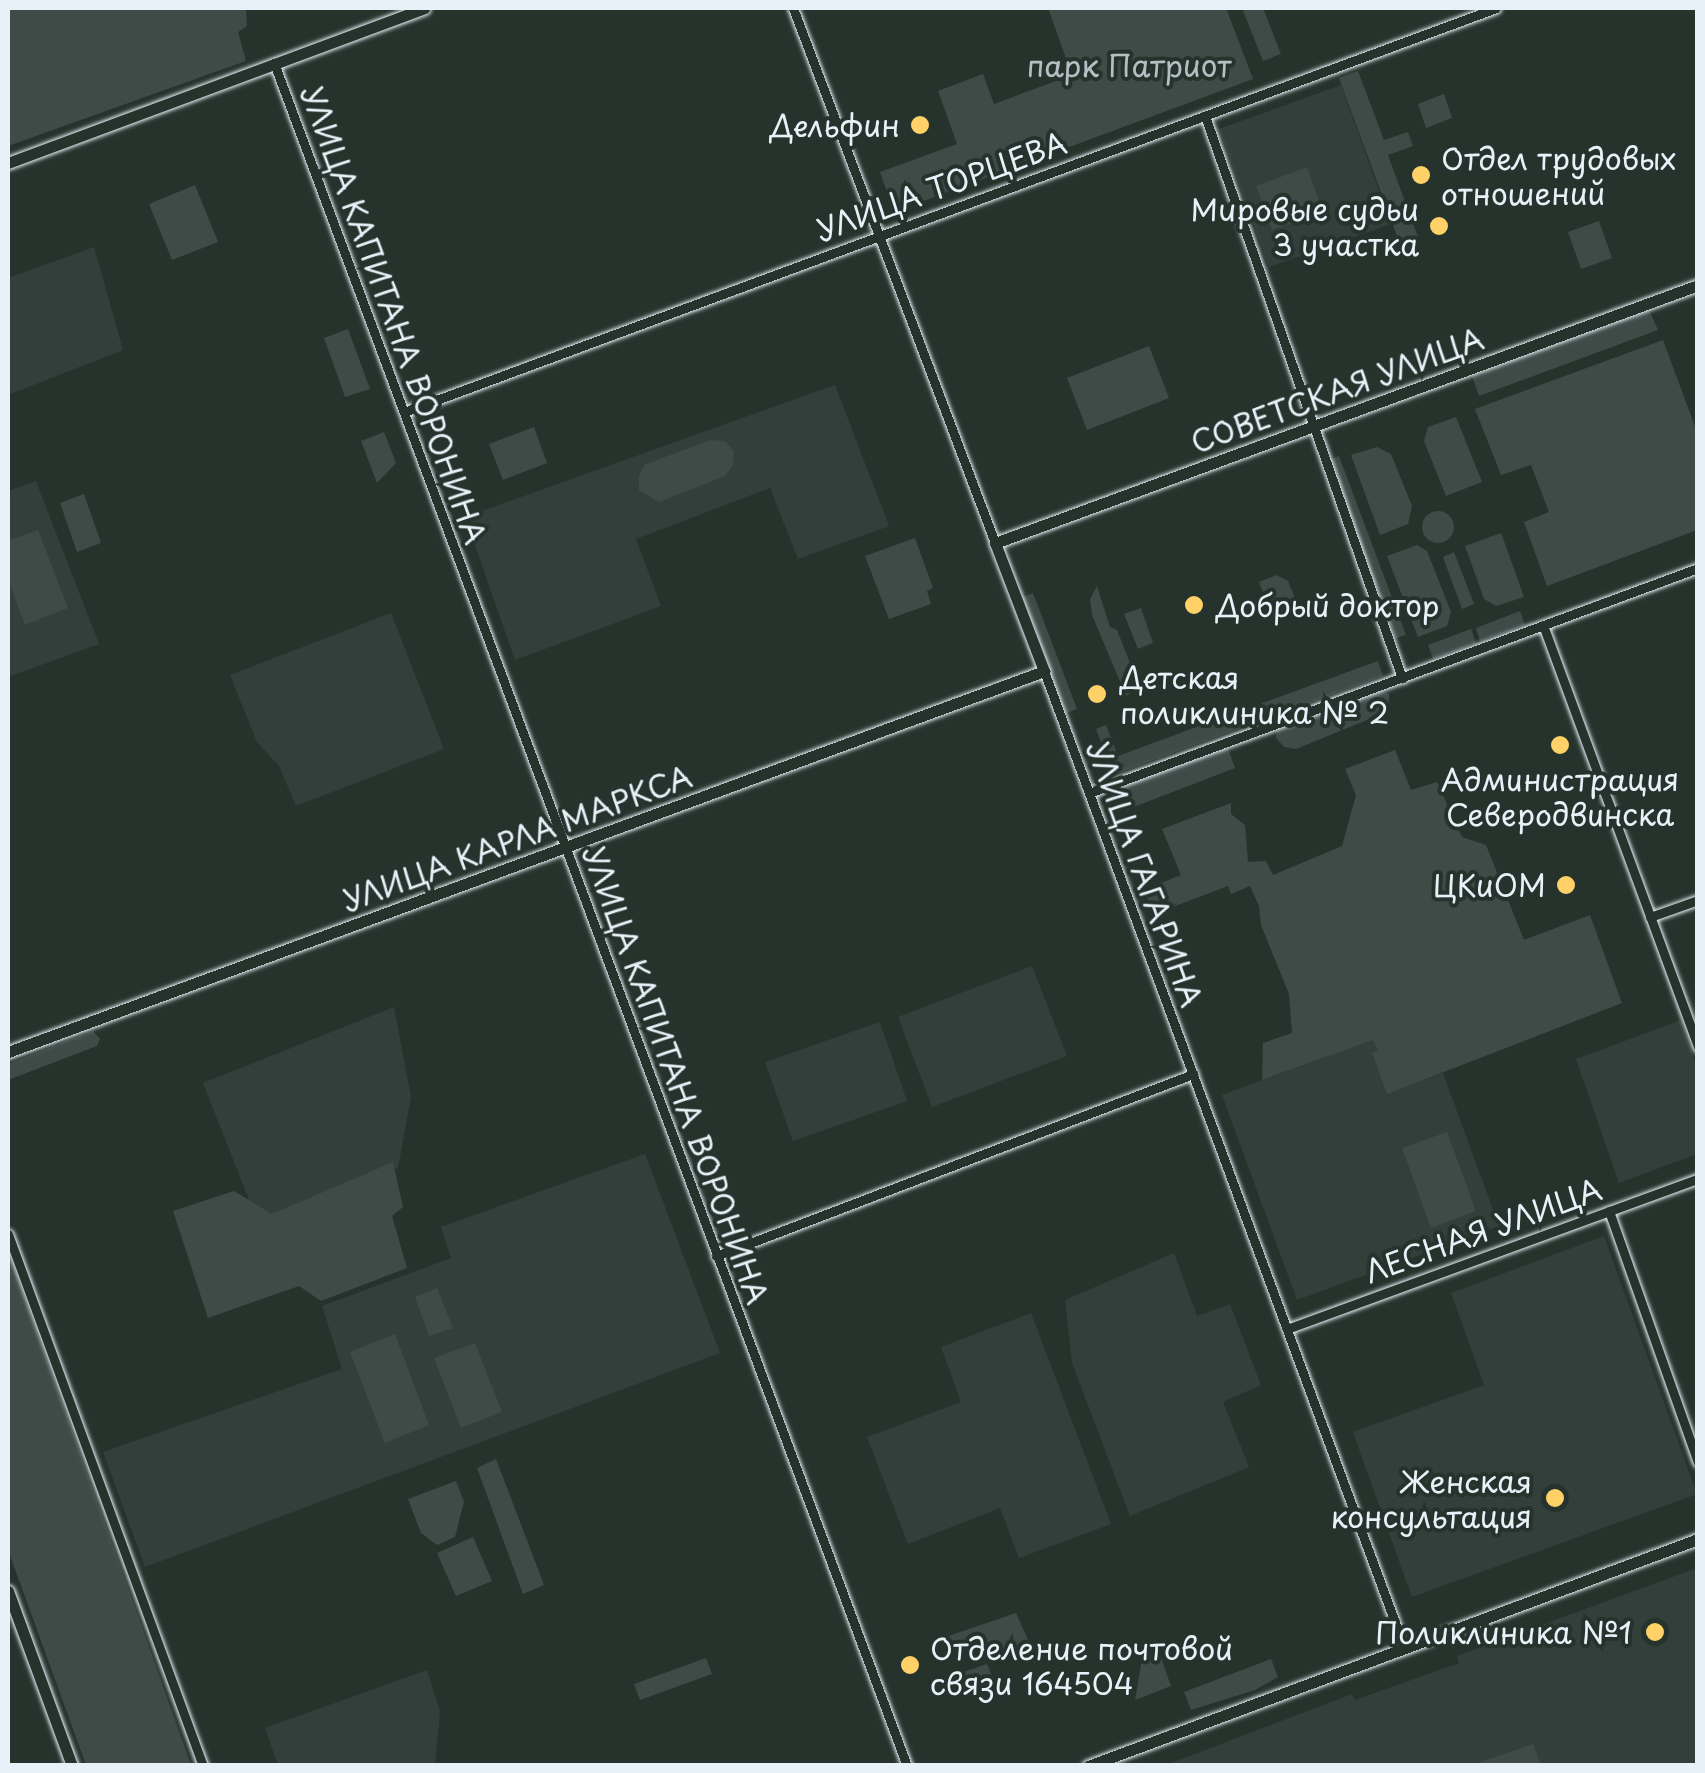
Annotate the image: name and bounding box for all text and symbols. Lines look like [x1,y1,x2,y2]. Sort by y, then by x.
park label: парк Патриот [1026,47,1232,83]
street label: УЛИЦА КАПИТАНА ВОРОНИНА [294,81,494,549]
place label: Дельфин [770,107,900,143]
marker: Дельфин [909,114,931,136]
street label: УЛИЦА ТОРЦЕВА [809,123,1073,249]
place label: Отдел трудовых отношений [1441,140,1678,210]
marker: Отдел трудовых отношений [1410,164,1432,186]
place label: Мировые судьи 3 участка [1191,191,1419,262]
marker: Мировые судьи 3 участка [1428,215,1450,237]
street label: СОВЕТСКАЯ УЛИЦА [1186,320,1488,460]
place label: Добрый доктор [1216,587,1441,623]
marker: Добрый доктор [1181,592,1207,618]
place label: Детская поликлиника № 2 [1120,659,1389,730]
marker: Детская поликлиника № 2 [1084,681,1110,707]
marker: Администрация Северодвинска [1549,734,1571,756]
street label: УЛИЦА ГАГАРИНА [1080,735,1210,1013]
street label: УЛИЦА КАРЛА МАРКСА [336,758,698,918]
place label: Администрация Северодвинска [1441,761,1679,832]
street label: УЛИЦА КАПИТАНА ВОРОНИНА [576,841,776,1309]
place label: ЦКиОМ [1433,867,1546,903]
marker: ЦКиОМ [1555,874,1577,896]
street label: ЛЕСНАЯ УЛИЦА [1360,1171,1606,1289]
place label: Женская консультация [1330,1463,1532,1534]
marker: Женская консультация [1542,1485,1568,1511]
place label: Поликлиника №1 [1375,1614,1632,1650]
marker: Поликлиника №1 [1642,1619,1668,1645]
place label: Отделение почтовой связи 164504 [930,1630,1232,1700]
marker: Отделение почтовой связи 164504 [899,1654,921,1676]

